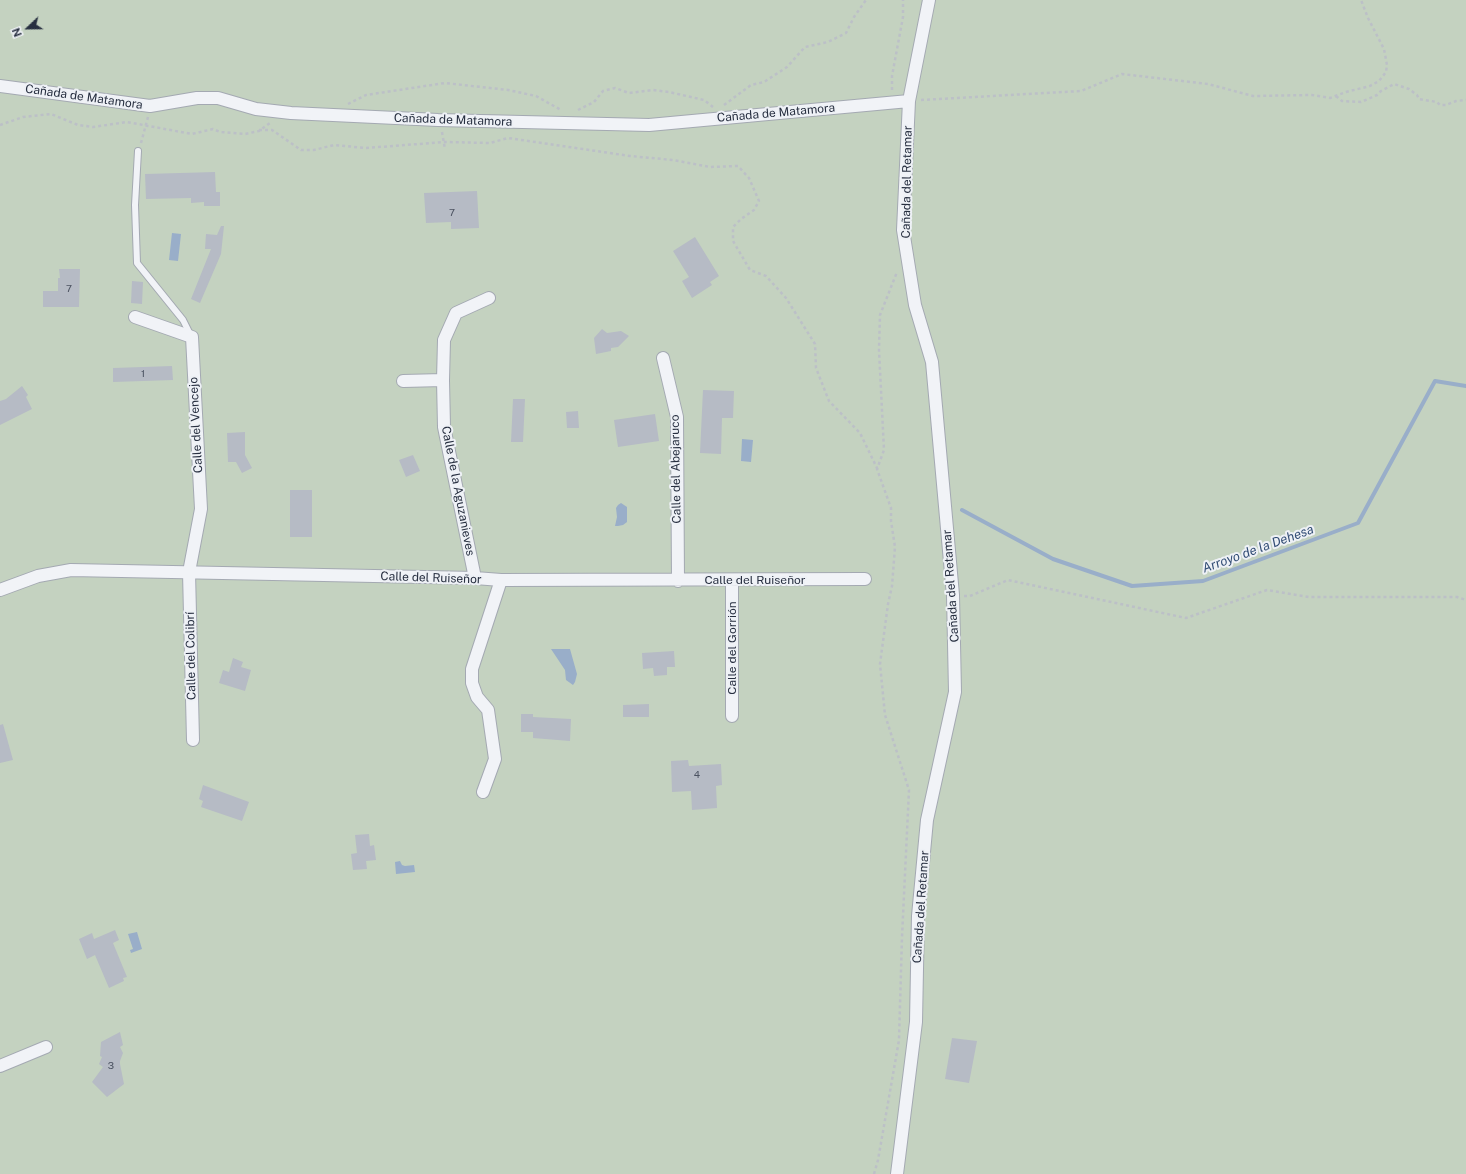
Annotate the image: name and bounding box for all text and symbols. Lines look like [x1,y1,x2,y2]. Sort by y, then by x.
north arrow [8,8,48,48]
text: N [10,26,24,39]
street label: Cañada de Matamora [24,82,144,112]
street label: Cañada de Matamora [716,101,836,125]
street label: Cañada de Matamora [394,111,512,129]
street label: Cañada del Retamar [899,125,915,239]
house number: 7 [449,207,455,219]
house number: 7 [66,283,72,295]
house number: 1 [141,368,145,380]
street label: Calle del Vencejo [186,377,206,473]
street label: Calle del Abejaruco [668,414,684,524]
street label: Calle de la Aguzanieves [438,425,478,557]
water label: Arroyo de la Dehesa [1200,522,1316,576]
street label: Cañada del Retamar [940,529,962,643]
street label: Calle del Ruiseñor [380,569,482,587]
street label: Calle del Ruiseñor [704,573,806,587]
street label: Calle del Gorrión [725,601,739,695]
street label: Calle del Colibrí [183,612,199,700]
house number: 4 [694,769,700,781]
street label: Cañada del Retamar [910,850,932,964]
house number: 3 [108,1060,114,1072]

